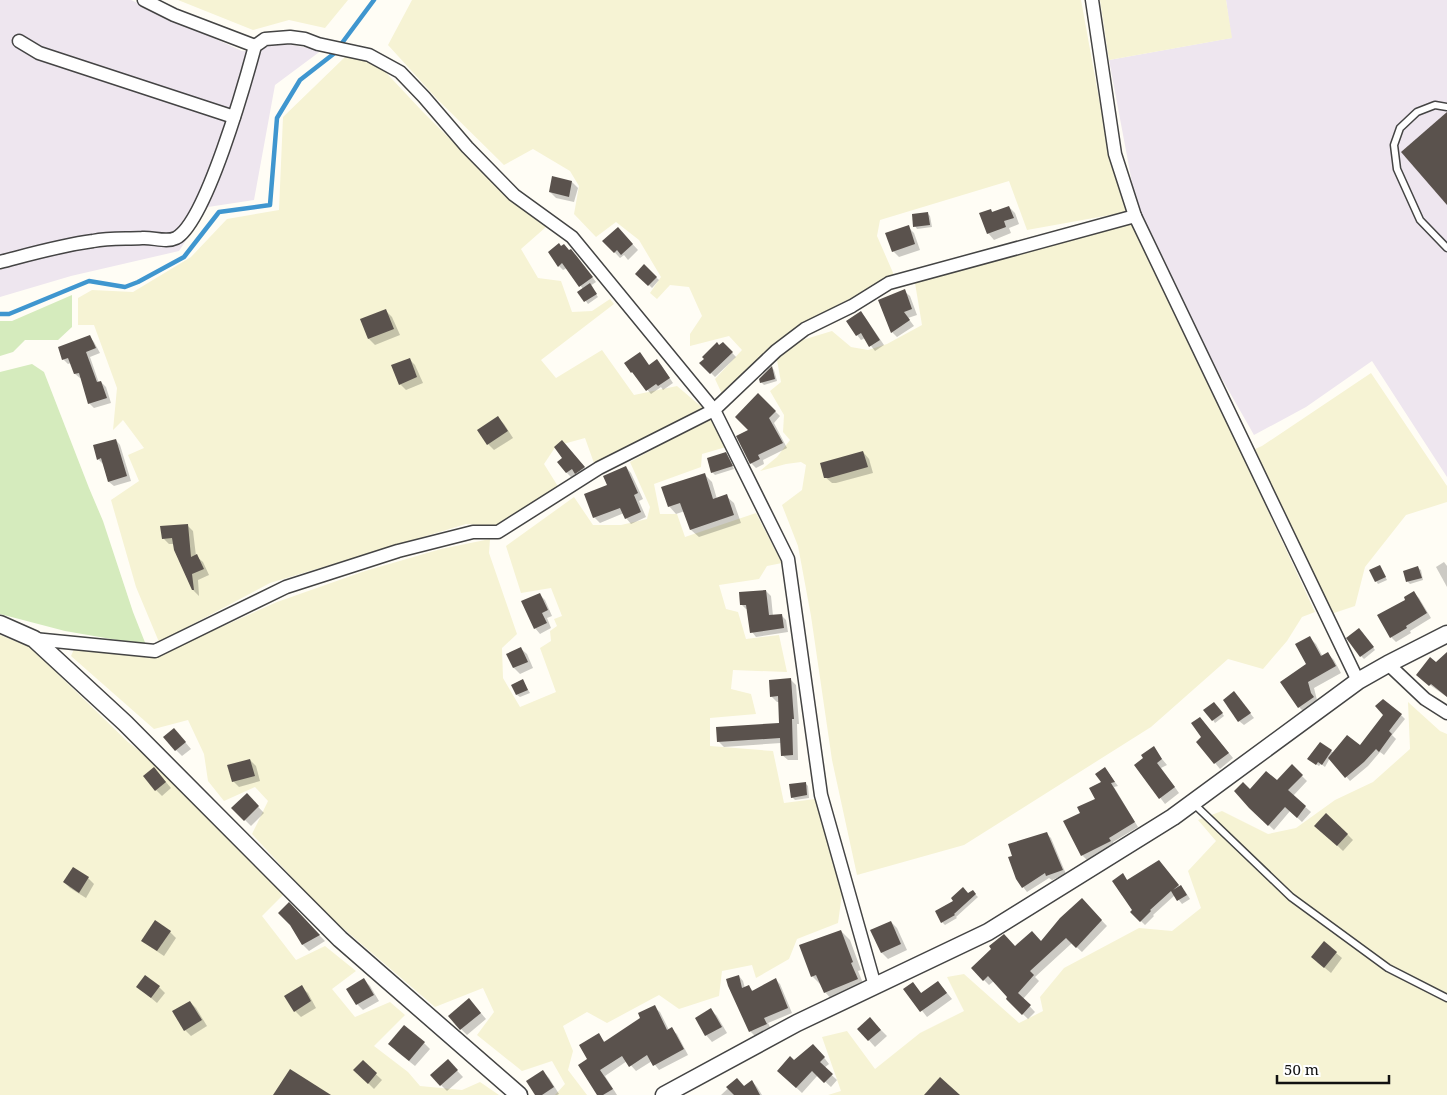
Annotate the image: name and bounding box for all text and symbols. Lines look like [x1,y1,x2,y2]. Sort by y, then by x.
scale bar [1277,1052,1390,1084]
text: 50 m [1284,1059,1319,1079]

